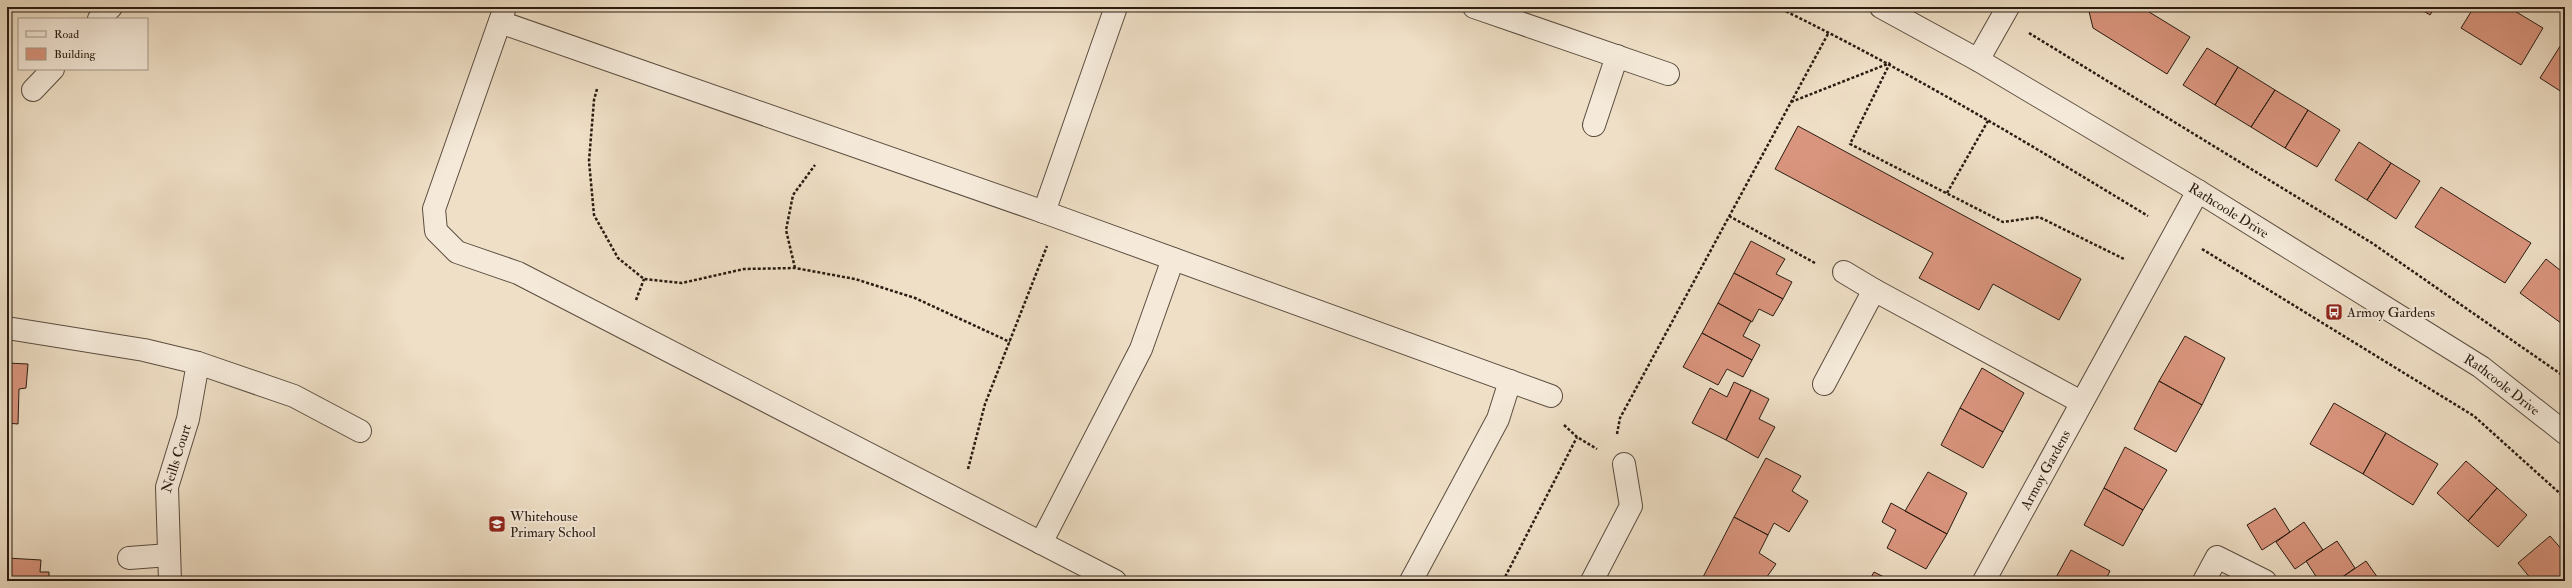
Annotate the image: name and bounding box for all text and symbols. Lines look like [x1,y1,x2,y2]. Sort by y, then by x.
legend [18,18,148,70]
text: Road [54,27,79,42]
text: Building [54,47,97,62]
street label: Rathcoole Drive [2186,179,2272,242]
bus stop icon: Armoy Gardens [2324,302,2344,322]
place label: Armoy Gardens [2346,304,2435,322]
street label: Rathcoole Drive [2461,350,2544,419]
street label: Neills Court [157,422,195,495]
street label: Armoy Gardens [2016,427,2074,513]
place label: Whitehouse Primary School [509,508,596,542]
school or university icon: Whitehouse Primary School [487,514,507,534]

